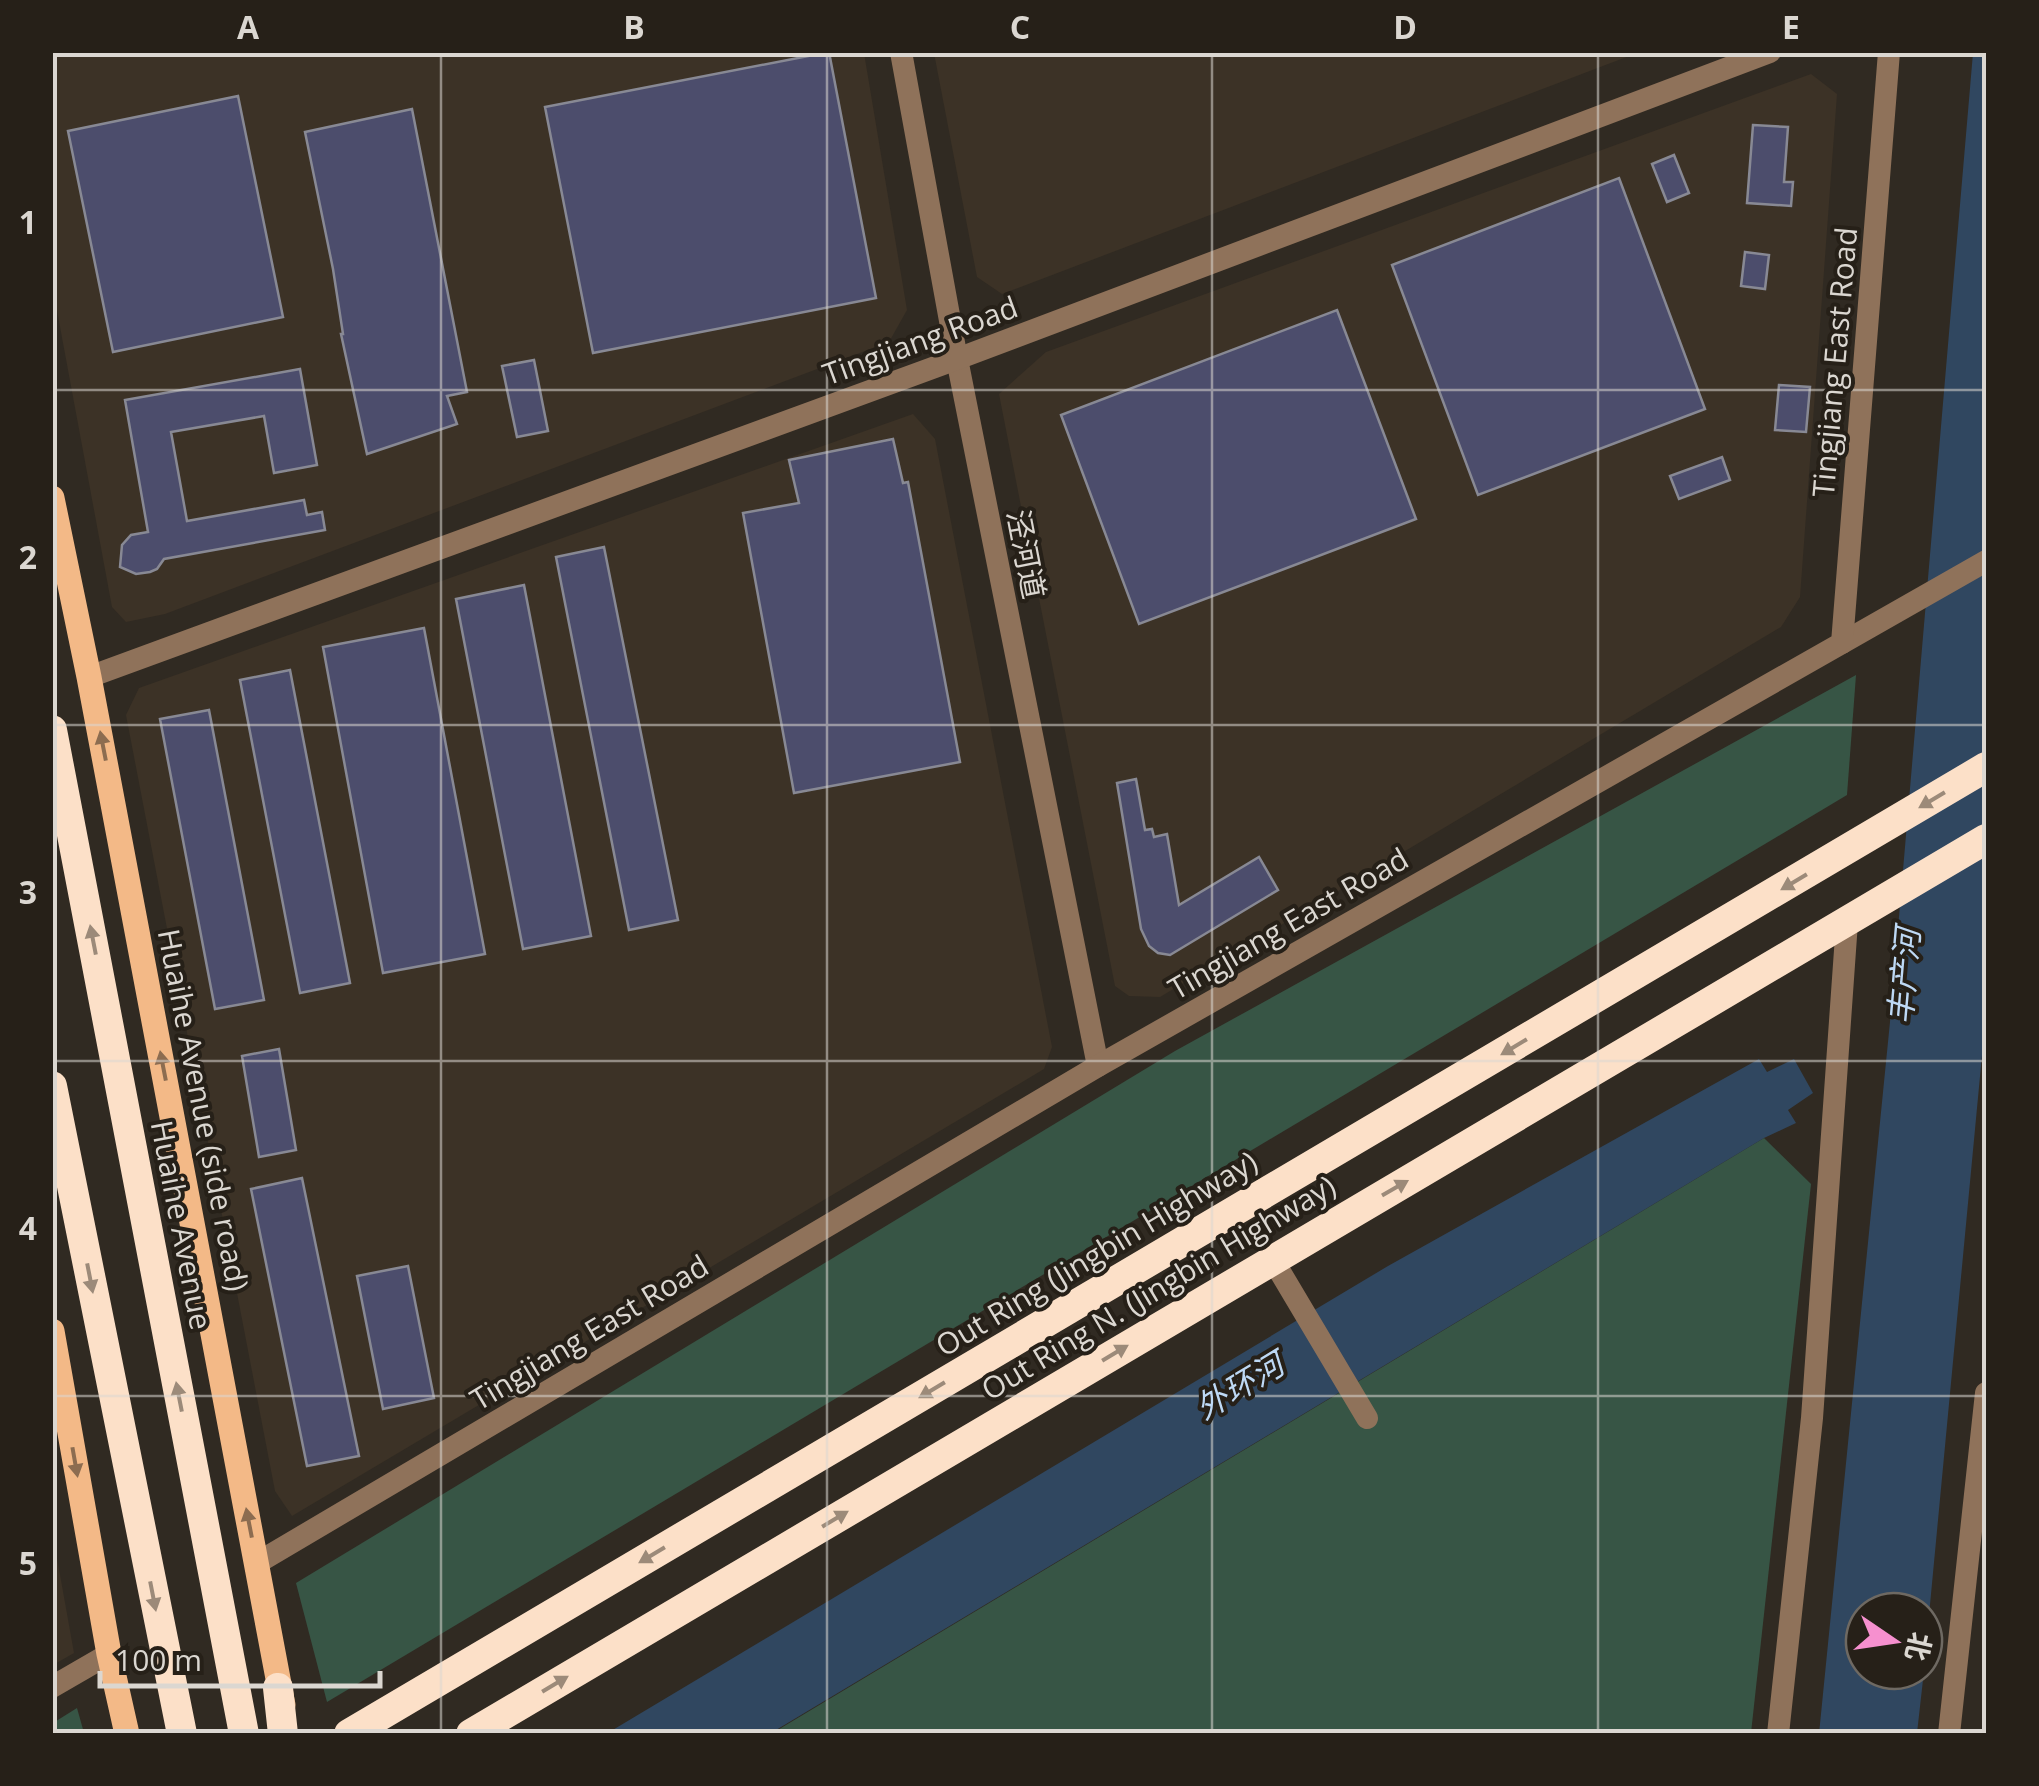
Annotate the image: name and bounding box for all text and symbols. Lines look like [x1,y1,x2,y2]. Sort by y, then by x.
text: A [237,5,260,48]
text: B [623,5,645,48]
text: C [1010,5,1030,48]
text: D [1393,5,1417,48]
text: E [1782,5,1800,48]
text: 1 [19,200,37,243]
street label: Tingjiang East Road [1802,225,1866,499]
street label: Tingjiang Road [817,286,1023,394]
street label: 泾河道 [998,506,1056,602]
text: 2 [19,535,37,578]
one-way arrow [94,731,110,762]
one-way arrow [1918,791,1946,808]
street label: Tingjiang East Road [1160,838,1416,1008]
text: 3 [19,870,37,913]
one-way arrow [1780,873,1808,891]
water label: 丰产河 [1877,920,1929,1026]
one-way arrow [84,924,100,955]
street label: Huaihe Avenue (side road) [151,926,257,1294]
one-way arrow [1500,1038,1528,1055]
one-way arrow [155,1050,170,1081]
street label: Huaihe Avenue [144,1117,220,1333]
street label: Out Ring (Jingbin Highway) [928,1141,1264,1365]
street label: Out Ring N. (Jingbin Highway) [973,1165,1343,1409]
one-way arrow [1380,1180,1409,1197]
text: 4 [19,1206,37,1249]
street label: Tingjiang East Road [462,1245,716,1419]
one-way arrow [82,1262,98,1293]
water label: 外环河 [1187,1339,1296,1428]
one-way arrow [1101,1345,1129,1362]
one-way arrow [171,1381,187,1412]
one-way arrow [918,1381,947,1398]
one-way arrow [68,1447,83,1478]
one-way arrow [241,1507,257,1538]
one-way arrow [821,1510,849,1528]
text: 5 [19,1541,37,1584]
one-way arrow [638,1546,667,1563]
one-way arrow [146,1581,162,1612]
north arrow [1844,1591,1944,1691]
scale bar [100,1626,380,1688]
text: 北 [1898,1629,1941,1665]
text: 100 m [115,1639,202,1680]
one-way arrow [541,1676,569,1693]

